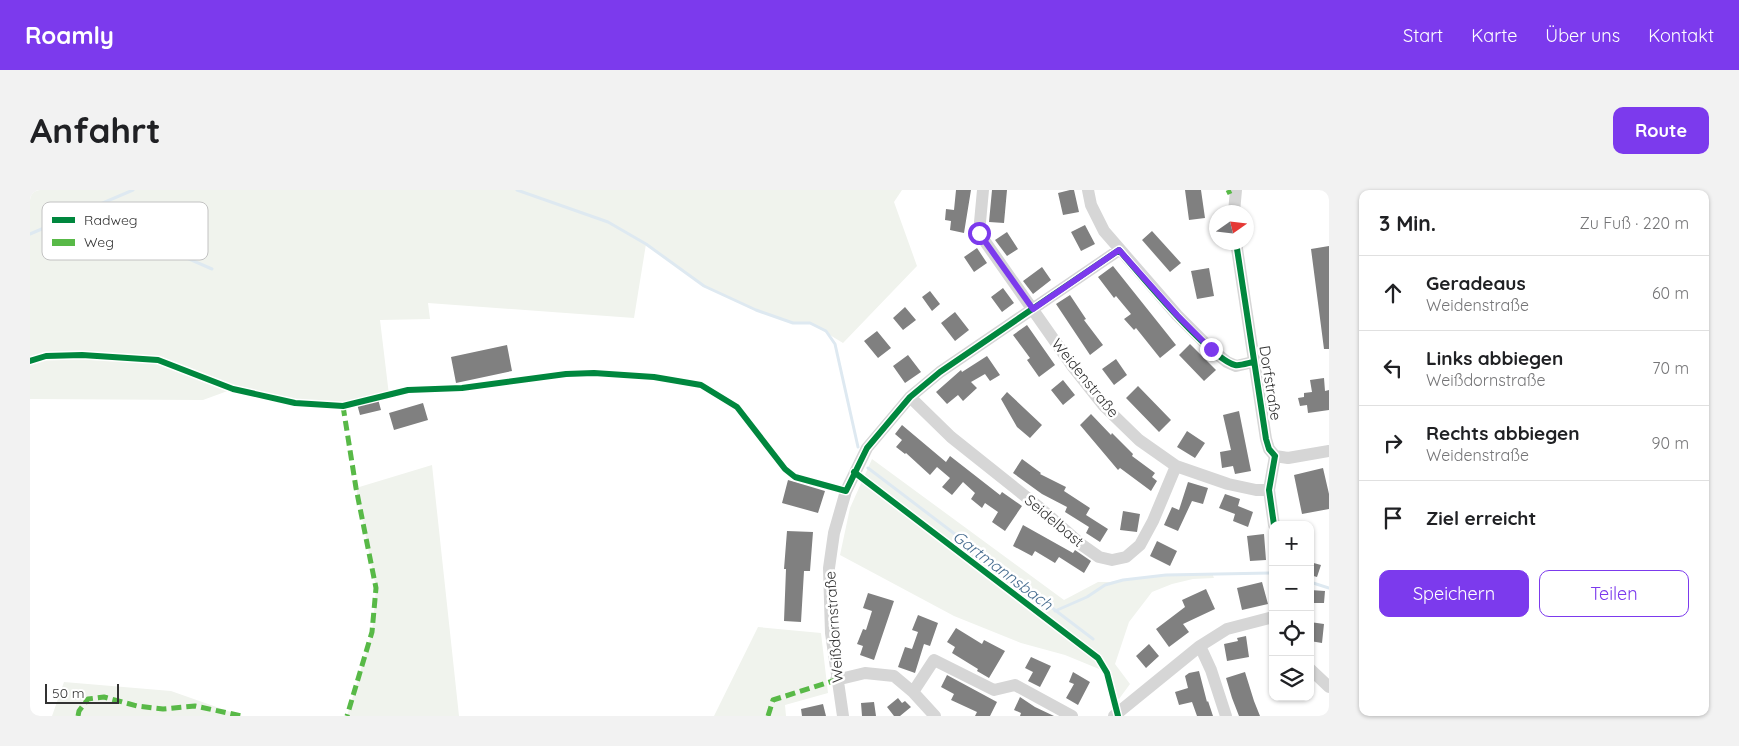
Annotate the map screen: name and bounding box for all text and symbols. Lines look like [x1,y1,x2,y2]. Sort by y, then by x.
text: Roamly [25,20,114,50]
text: Start [1403,24,1443,47]
text: Karte [1471,24,1517,47]
text: Über uns [1545,24,1620,47]
text: Kontakt [1648,24,1714,47]
button: Route [1613,107,1709,154]
text: Anfahrt [30,108,161,152]
legend [42,202,208,260]
north arrow [1209,205,1254,250]
text: 3 Min. [1379,210,1436,236]
text: Radweg [84,211,138,229]
text: Zu Fuß · 220 m [1580,213,1689,233]
route start [968,222,991,245]
text: Weg [84,233,114,251]
text: Geradeaus [1426,271,1526,295]
icon: ahead [1379,279,1407,307]
text: 60 m [1652,283,1689,303]
text: Weidenstraße [1426,295,1529,315]
street label: Weidenstraße [1048,334,1123,421]
route end [1200,338,1223,361]
street label: Dorfstraße [1255,344,1286,422]
text: Links abbiegen [1426,346,1563,370]
icon: left [1379,354,1407,382]
text: 70 m [1652,358,1689,378]
text: Weißdornstraße [1426,370,1545,390]
text: Rechts abbiegen [1426,421,1579,445]
icon: right [1379,429,1407,457]
text: 90 m [1652,433,1689,453]
text: Weidenstraße [1426,445,1529,465]
street label: Seidelbast [1021,490,1088,551]
icon: arrive [1379,504,1407,532]
text: Ziel erreicht [1426,506,1536,530]
map controls [1269,521,1314,701]
button: + [1269,521,1314,566]
water label: Gartmannsbach [949,526,1058,615]
button: − [1269,566,1314,611]
button: Speichern [1379,570,1529,617]
button: Teilen [1539,570,1689,617]
street label: Weißdornstraße [820,571,847,684]
button: locate [1269,611,1314,656]
button: layers [1269,656,1314,701]
scale bar [45,681,119,704]
text: 50 m [52,684,85,702]

